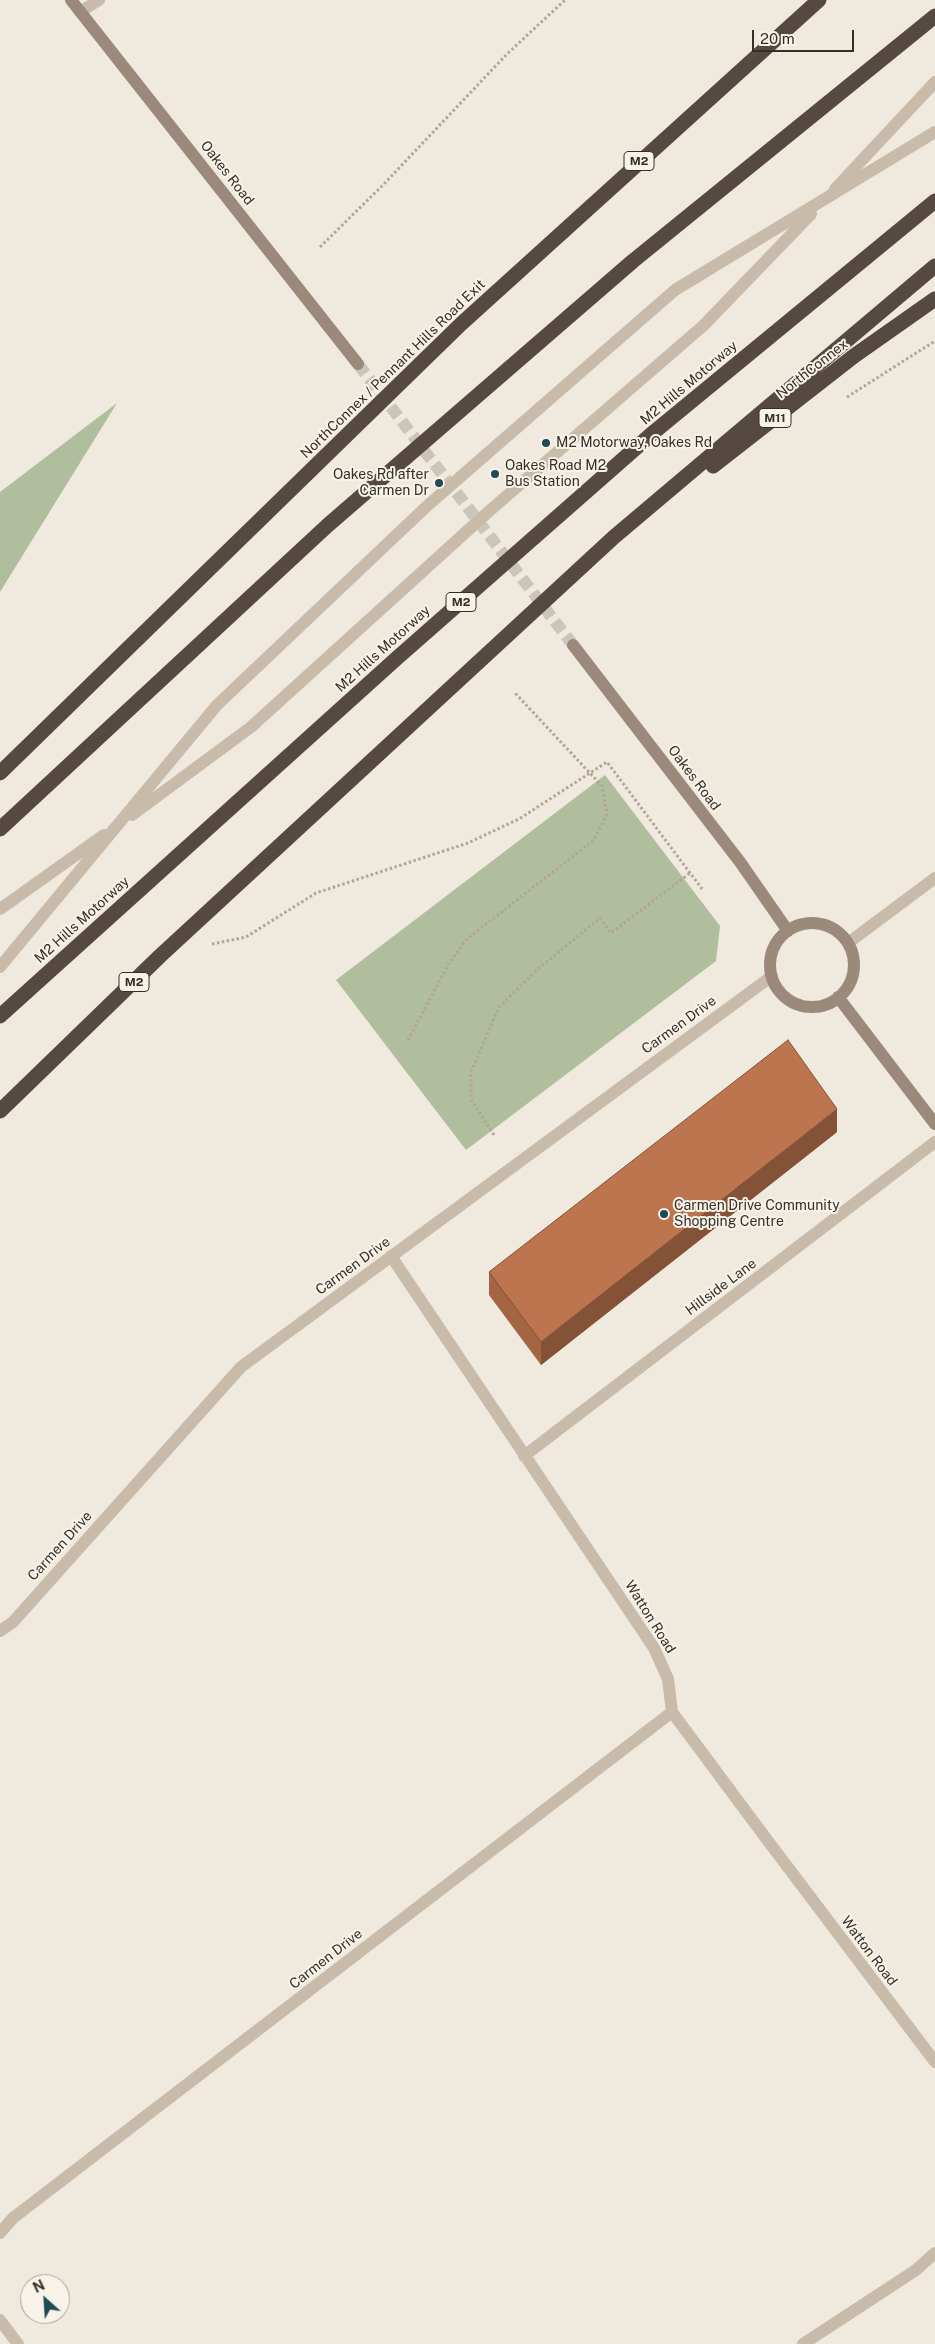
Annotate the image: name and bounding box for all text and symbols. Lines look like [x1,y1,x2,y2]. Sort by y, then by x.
scale bar [755,20,858,52]
text: 20 m [760,30,795,47]
street label: Oakes Road [197,138,257,208]
road number: M2 [624,152,654,170]
street label: NorthConnex / Pennant Hills Road Exit [297,276,489,462]
street label: NorthConnex [773,336,851,402]
street label: M2 Hills Motorway [637,338,741,428]
road number: M11 [759,408,791,428]
place label: M2 Motorway, Oakes Rd [556,435,712,451]
marker: M2 Motorway, Oakes Rd [540,437,552,449]
place label: Oakes Road M2 Bus Station [505,458,606,491]
place label: Oakes Rd after Carmen Dr [333,467,429,500]
marker: Oakes Road M2 Bus Station [489,468,501,480]
marker: Oakes Rd after Carmen Dr [433,477,445,489]
road number: M2 [446,592,476,612]
street label: M2 Hills Motorway [332,602,434,696]
street label: Oakes Road [664,742,724,814]
street label: M2 Hills Motorway [31,873,133,967]
road number: M2 [119,972,149,992]
street label: Carmen Drive [639,992,719,1058]
place label: Carmen Drive Community Shopping Centre [674,1198,840,1230]
marker: Carmen Drive Community Shopping Centre [658,1208,670,1220]
street label: Carmen Drive [313,1233,393,1299]
street label: Hillside Lane [682,1255,760,1319]
street label: Carmen Drive [24,1508,96,1584]
street label: Watton Road [621,1577,679,1657]
street label: Watton Road [837,1913,901,1989]
street label: Carmen Drive [286,1925,366,1993]
north arrow [20,2274,70,2324]
text: N [30,2277,47,2296]

